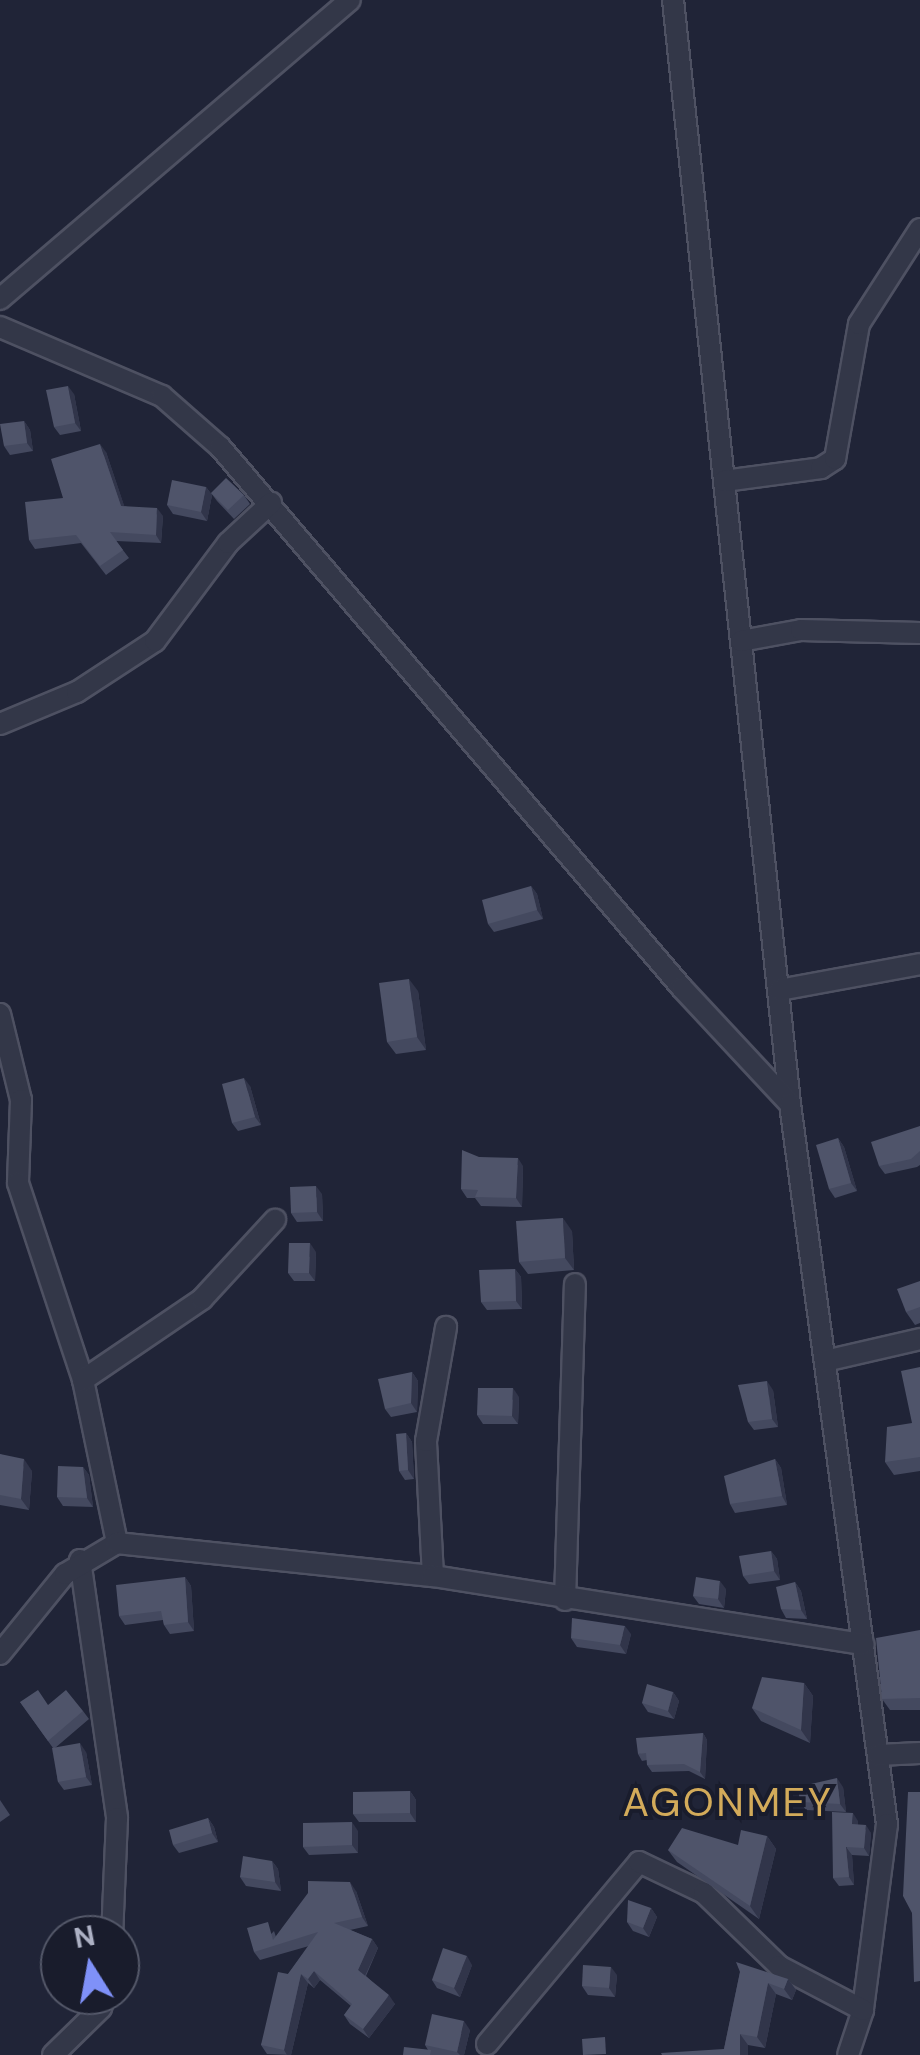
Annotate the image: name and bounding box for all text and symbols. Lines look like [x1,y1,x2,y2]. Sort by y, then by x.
district label: AGONMEY [623,1778,833,1826]
north arrow [40,1915,140,2015]
text: N [71,1917,98,1957]

